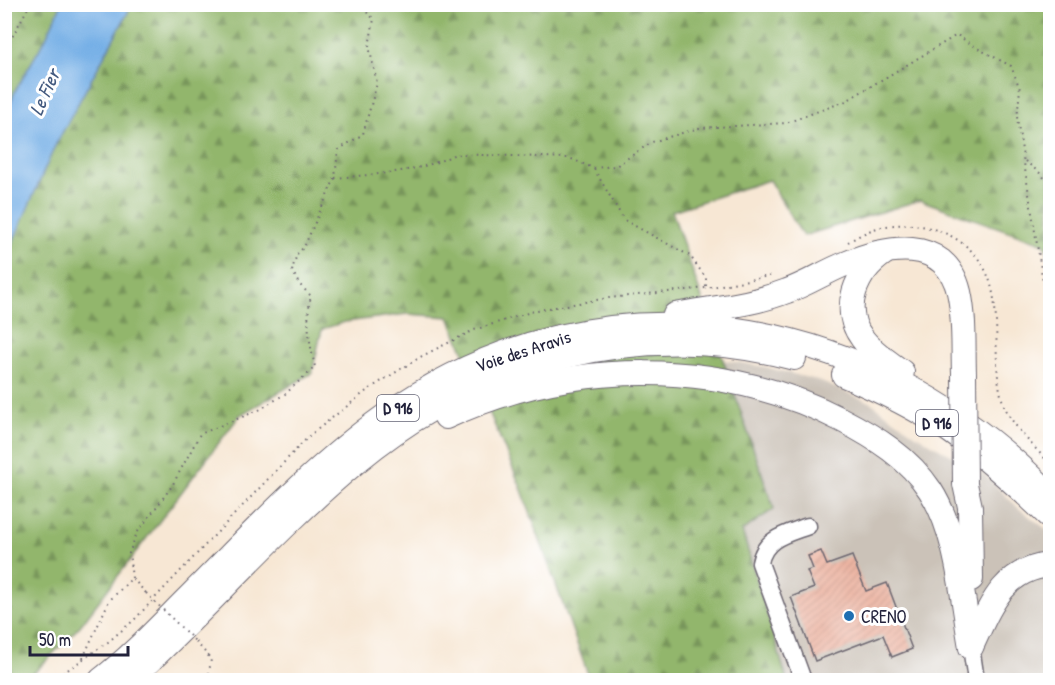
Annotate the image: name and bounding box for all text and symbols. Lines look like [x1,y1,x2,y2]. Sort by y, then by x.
water label: Le Fier [22,63,67,119]
street label: Voie des Aravis [472,324,574,378]
road number: D 916 [377,395,419,421]
road number: D 916 [916,410,958,436]
place label: CRENO [861,604,907,629]
marker: CRENO [842,609,856,623]
scale bar [30,619,128,657]
text: 50 m [39,627,71,652]

